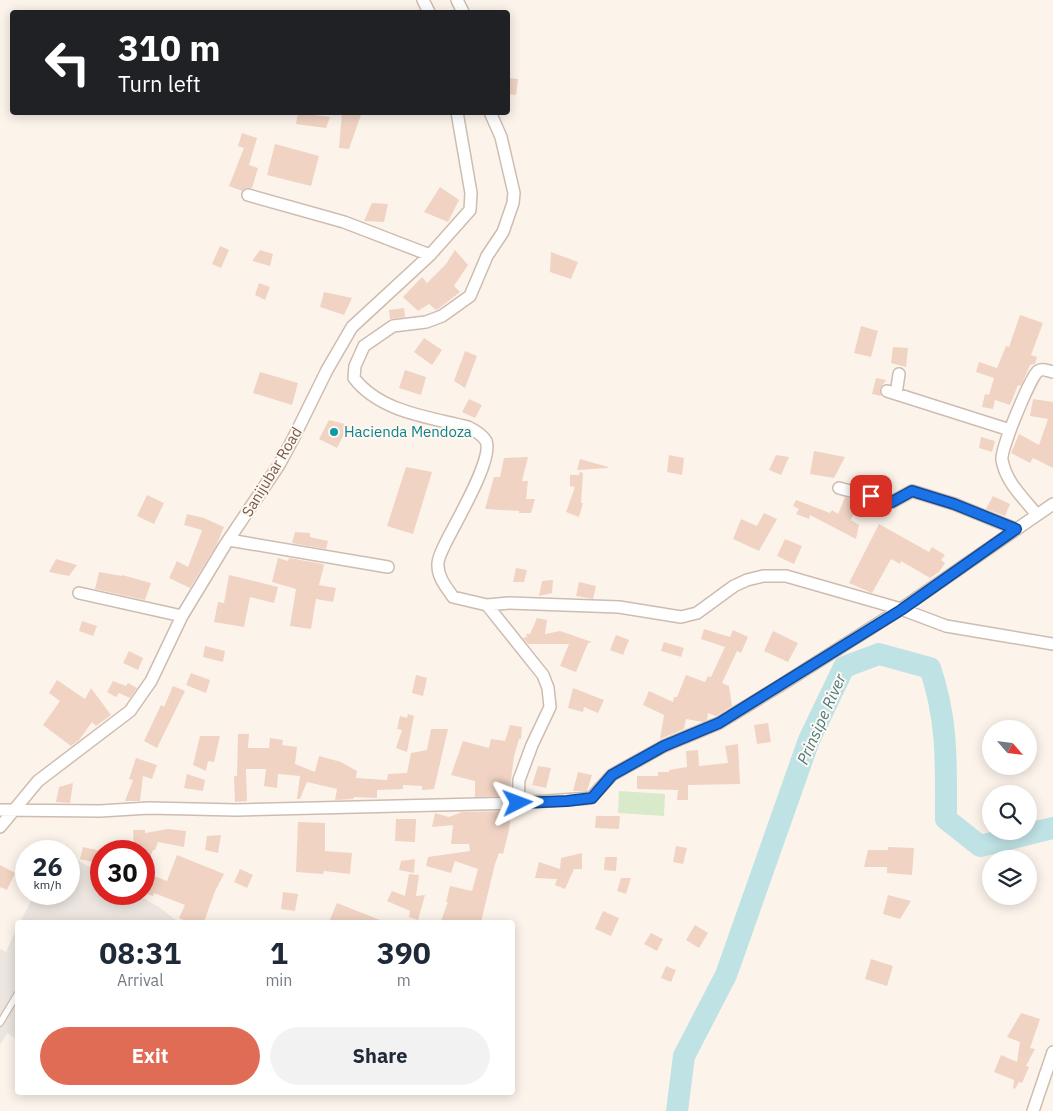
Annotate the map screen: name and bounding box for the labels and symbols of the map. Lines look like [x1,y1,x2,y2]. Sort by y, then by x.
place label: Hacienda Mendoza [344,422,472,441]
street label: Sanijubar Road [237,423,306,520]
marker: Hacienda Mendoza [328,426,340,438]
pin [850,475,892,517]
water label: Prinsipe River [792,670,850,767]
north arrow [982,720,1038,775]
position arrow [491,776,543,828]
speed limit sign: 30 [90,840,155,905]

